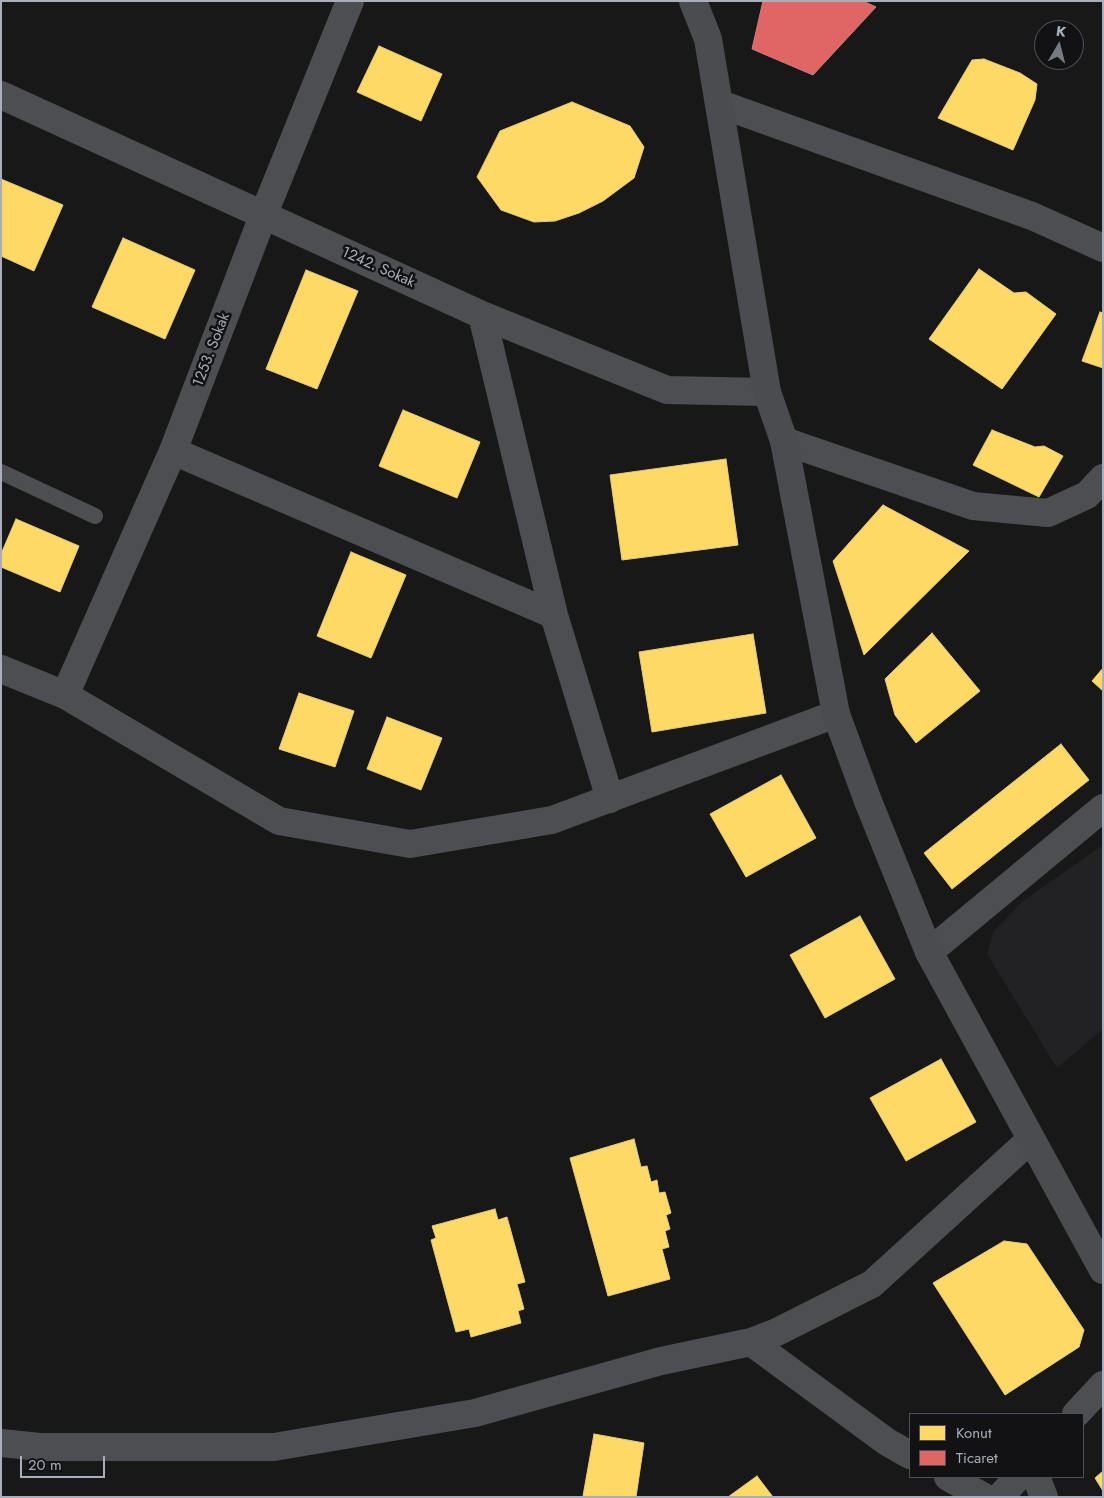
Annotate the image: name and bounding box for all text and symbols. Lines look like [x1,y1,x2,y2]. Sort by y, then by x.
north arrow [1034,20,1084,70]
text: K [1055,21,1067,42]
street label: 1242. Sokak [339,244,417,292]
street label: 1253. Sokak [190,311,234,389]
legend [909,1413,1084,1478]
text: Konut [956,1422,992,1444]
scale bar [22,1446,108,1478]
text: Ticaret [956,1447,998,1469]
text: 20 m [28,1454,62,1476]

